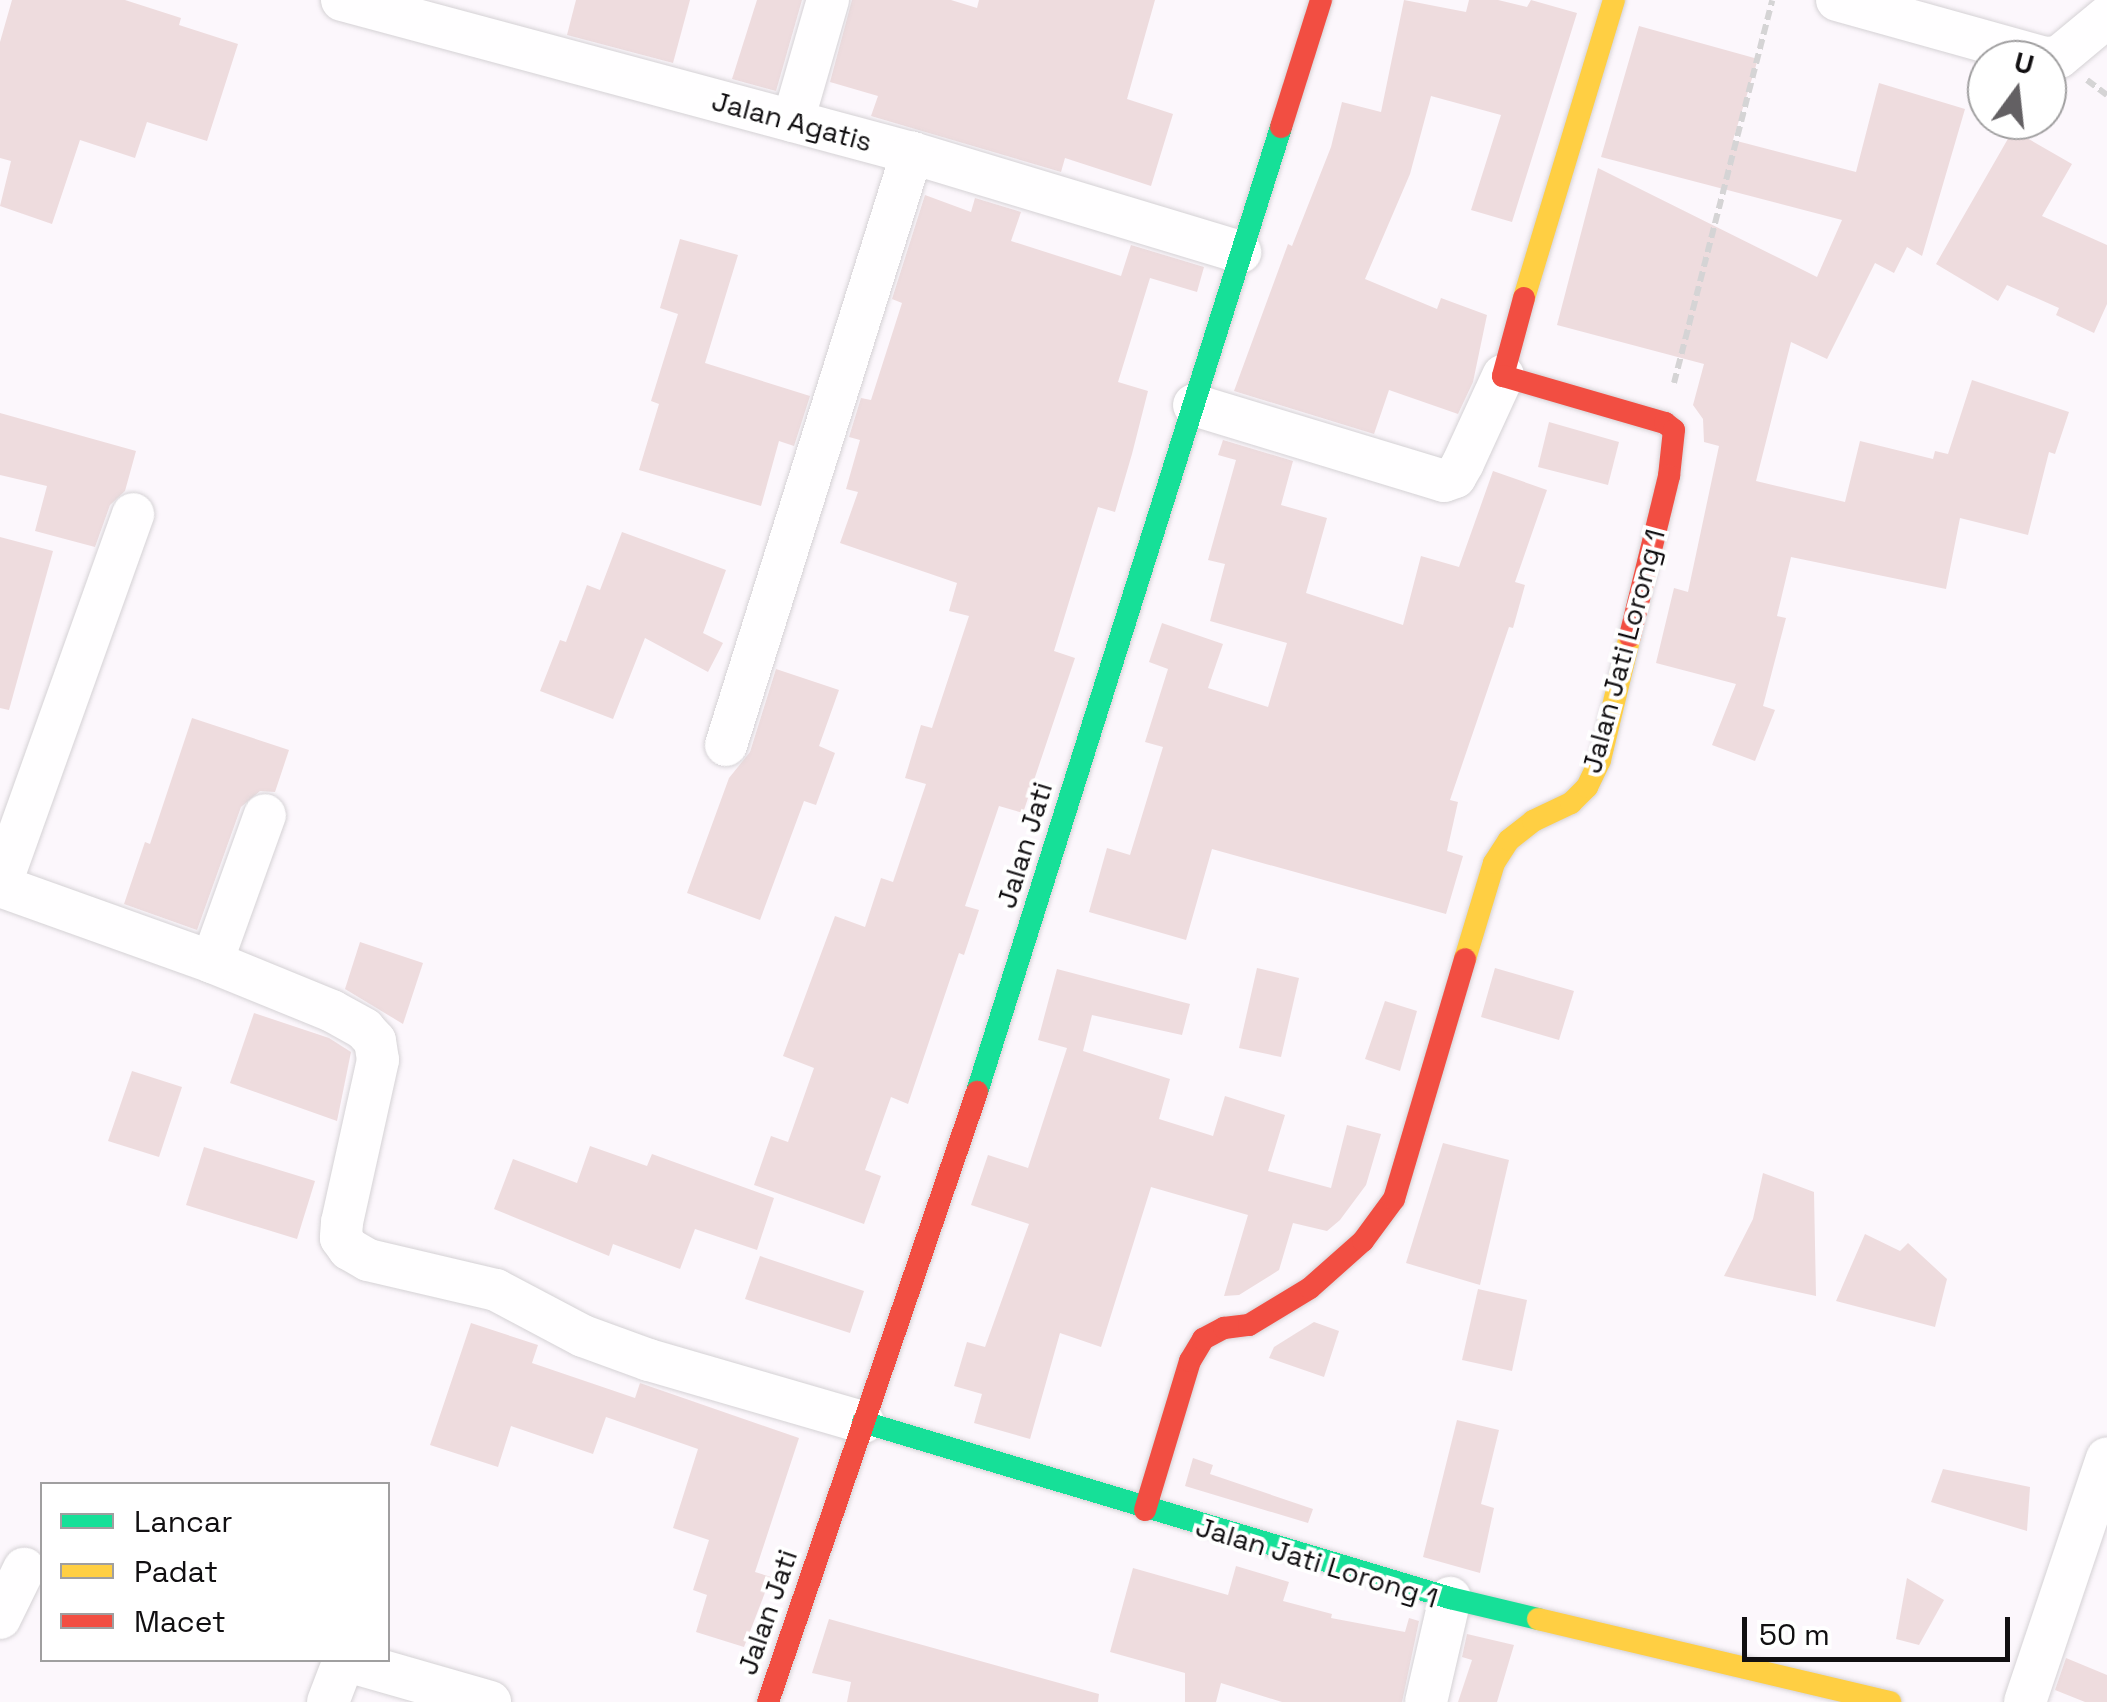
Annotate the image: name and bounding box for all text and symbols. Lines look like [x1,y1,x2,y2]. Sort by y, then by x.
north arrow [1967,40,2067,140]
text: U [2010,43,2038,83]
street label: Jalan Agatis [708,83,876,159]
street label: Jalan Jati Lorong 1 [1574,525,1672,777]
street label: Jalan Jati [989,778,1059,912]
legend [40,1482,390,1662]
text: Lancar [134,1502,233,1541]
street label: Jalan Jati Lorong 1 [1192,1509,1442,1615]
street label: Jalan Jati [730,1545,804,1679]
text: Padat [134,1552,218,1591]
scale bar [1747,1597,2014,1659]
text: Macet [134,1602,226,1641]
text: 50 m [1759,1615,1830,1654]

